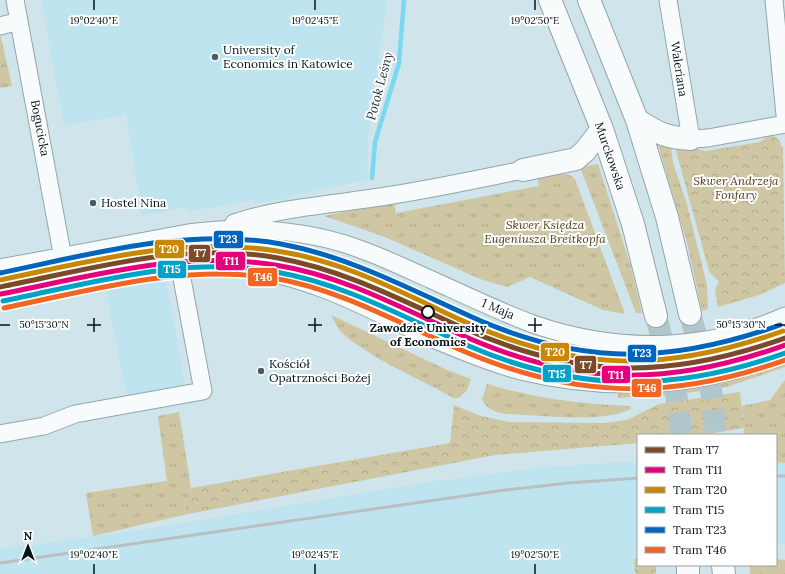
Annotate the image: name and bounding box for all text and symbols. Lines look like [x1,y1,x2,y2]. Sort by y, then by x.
text: 19°02'40"E [70,14,118,27]
text: 19°02'45"E [291,14,339,27]
text: 19°02'50"E [511,14,559,27]
street label: Waleriana [668,40,691,98]
place label: University of Economics in Katowice [223,42,353,71]
water label: Potok Leśny [362,50,397,122]
marker: University of Economics in Katowice [210,52,220,62]
street label: Bogucicka [28,98,53,157]
street label: Murckowska [592,120,629,192]
park label: Skwer Andrzeja Fonfary [693,173,779,202]
place label: Hostel Nina [101,195,166,210]
marker: Hostel Nina [88,198,98,208]
park label: Skwer Księdza Eugeniusza Breitkopfa [484,217,606,246]
line badge: T23 [213,230,244,249]
text: T23 [218,232,238,246]
line badge: T20 [154,239,185,259]
text: T20 [159,242,179,256]
line badge: T7 [188,244,211,263]
text: T7 [194,246,206,260]
line badge: T11 [215,251,246,271]
text: T11 [223,254,240,268]
line badge: T15 [157,260,187,279]
text: T15 [163,262,181,276]
line badge: T46 [247,267,278,287]
text: T46 [253,270,273,284]
street label: 1 Maja [480,295,517,322]
marker: Zawodzie University of Economics [421,305,435,319]
text: 50°15'30"N [19,318,69,331]
text: 50°15'30"N [716,318,766,331]
place label: Zawodzie University of Economics [370,320,487,349]
line badge: T20 [540,342,570,362]
line badge: T23 [627,344,657,363]
text: T20 [545,345,565,359]
text: T23 [632,346,652,360]
line badge: T7 [574,355,597,374]
place label: Kościół Opatrzności Bożej [269,356,371,385]
text: T7 [580,358,592,372]
line badge: T15 [542,364,572,383]
line badge: T11 [601,365,631,384]
marker: Kościół Opatrzności Bożej [256,366,266,376]
text: T15 [548,367,566,381]
text: T11 [608,368,625,382]
line badge: T46 [631,378,662,398]
text: T46 [637,381,657,395]
legend [637,434,777,566]
text: Tram T7 [673,442,719,457]
text: Tram T11 [673,462,722,477]
text: Tram T20 [673,482,727,497]
text: Tram T15 [673,502,724,517]
text: Tram T23 [673,522,727,537]
north arrow [8,526,48,566]
text: N [24,529,33,543]
text: Tram T46 [673,542,727,557]
text: 19°02'40"E [70,548,118,561]
text: 19°02'45"E [291,548,339,561]
text: 19°02'50"E [511,548,559,561]

